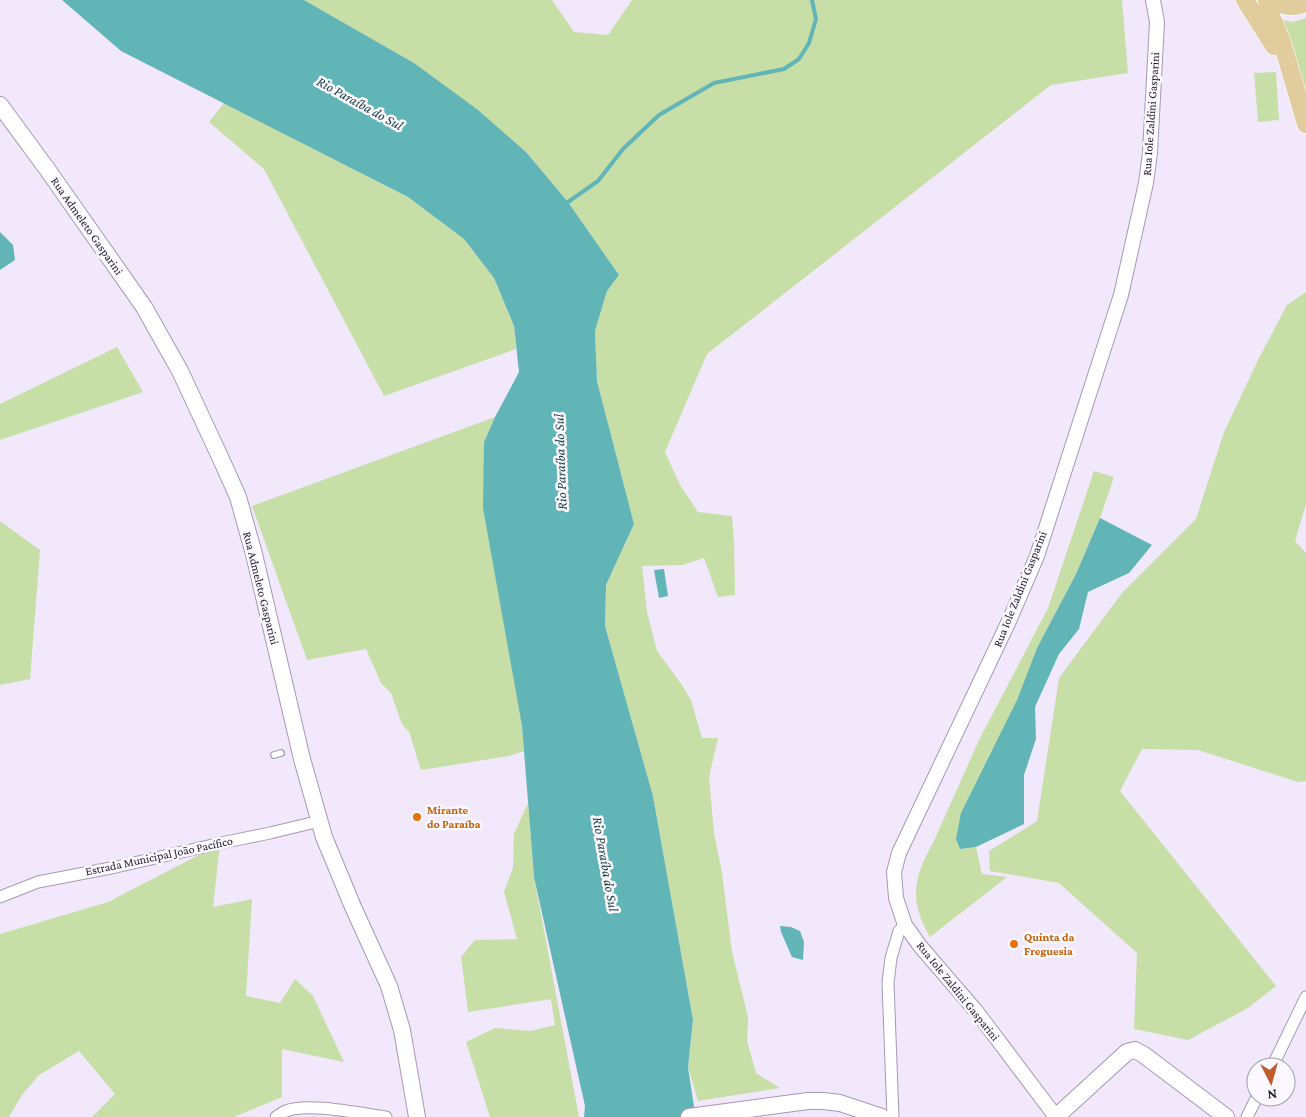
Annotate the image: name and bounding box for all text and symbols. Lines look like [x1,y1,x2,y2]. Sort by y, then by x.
street label: Rua Iole Zaldini Gasparini [1140,52,1162,176]
water label: Rio Paraíba do Sul [314,73,406,134]
street label: Rua Admeleto Gasparini [48,174,126,278]
water label: Rio Paraíba do Sul [550,413,570,510]
street label: Rua Iole Zaldini Gasparini [990,529,1050,649]
street label: Rua Admeleto Gasparini [240,530,282,646]
place label: Mirante do Paraíba [427,803,481,831]
marker: Mirante do Paraíba [411,811,423,823]
water label: Rio Paraíba do Sul [590,815,622,913]
street label: Estrada Municipal João Pacífico [84,834,234,878]
place label: Quinta da Freguesia [1024,930,1074,958]
street label: Rua Iole Zaldini Gasparini [914,938,1002,1044]
marker: Quinta da Freguesia [1008,938,1020,950]
north arrow [1246,1057,1296,1107]
text: N [1266,1086,1278,1103]

